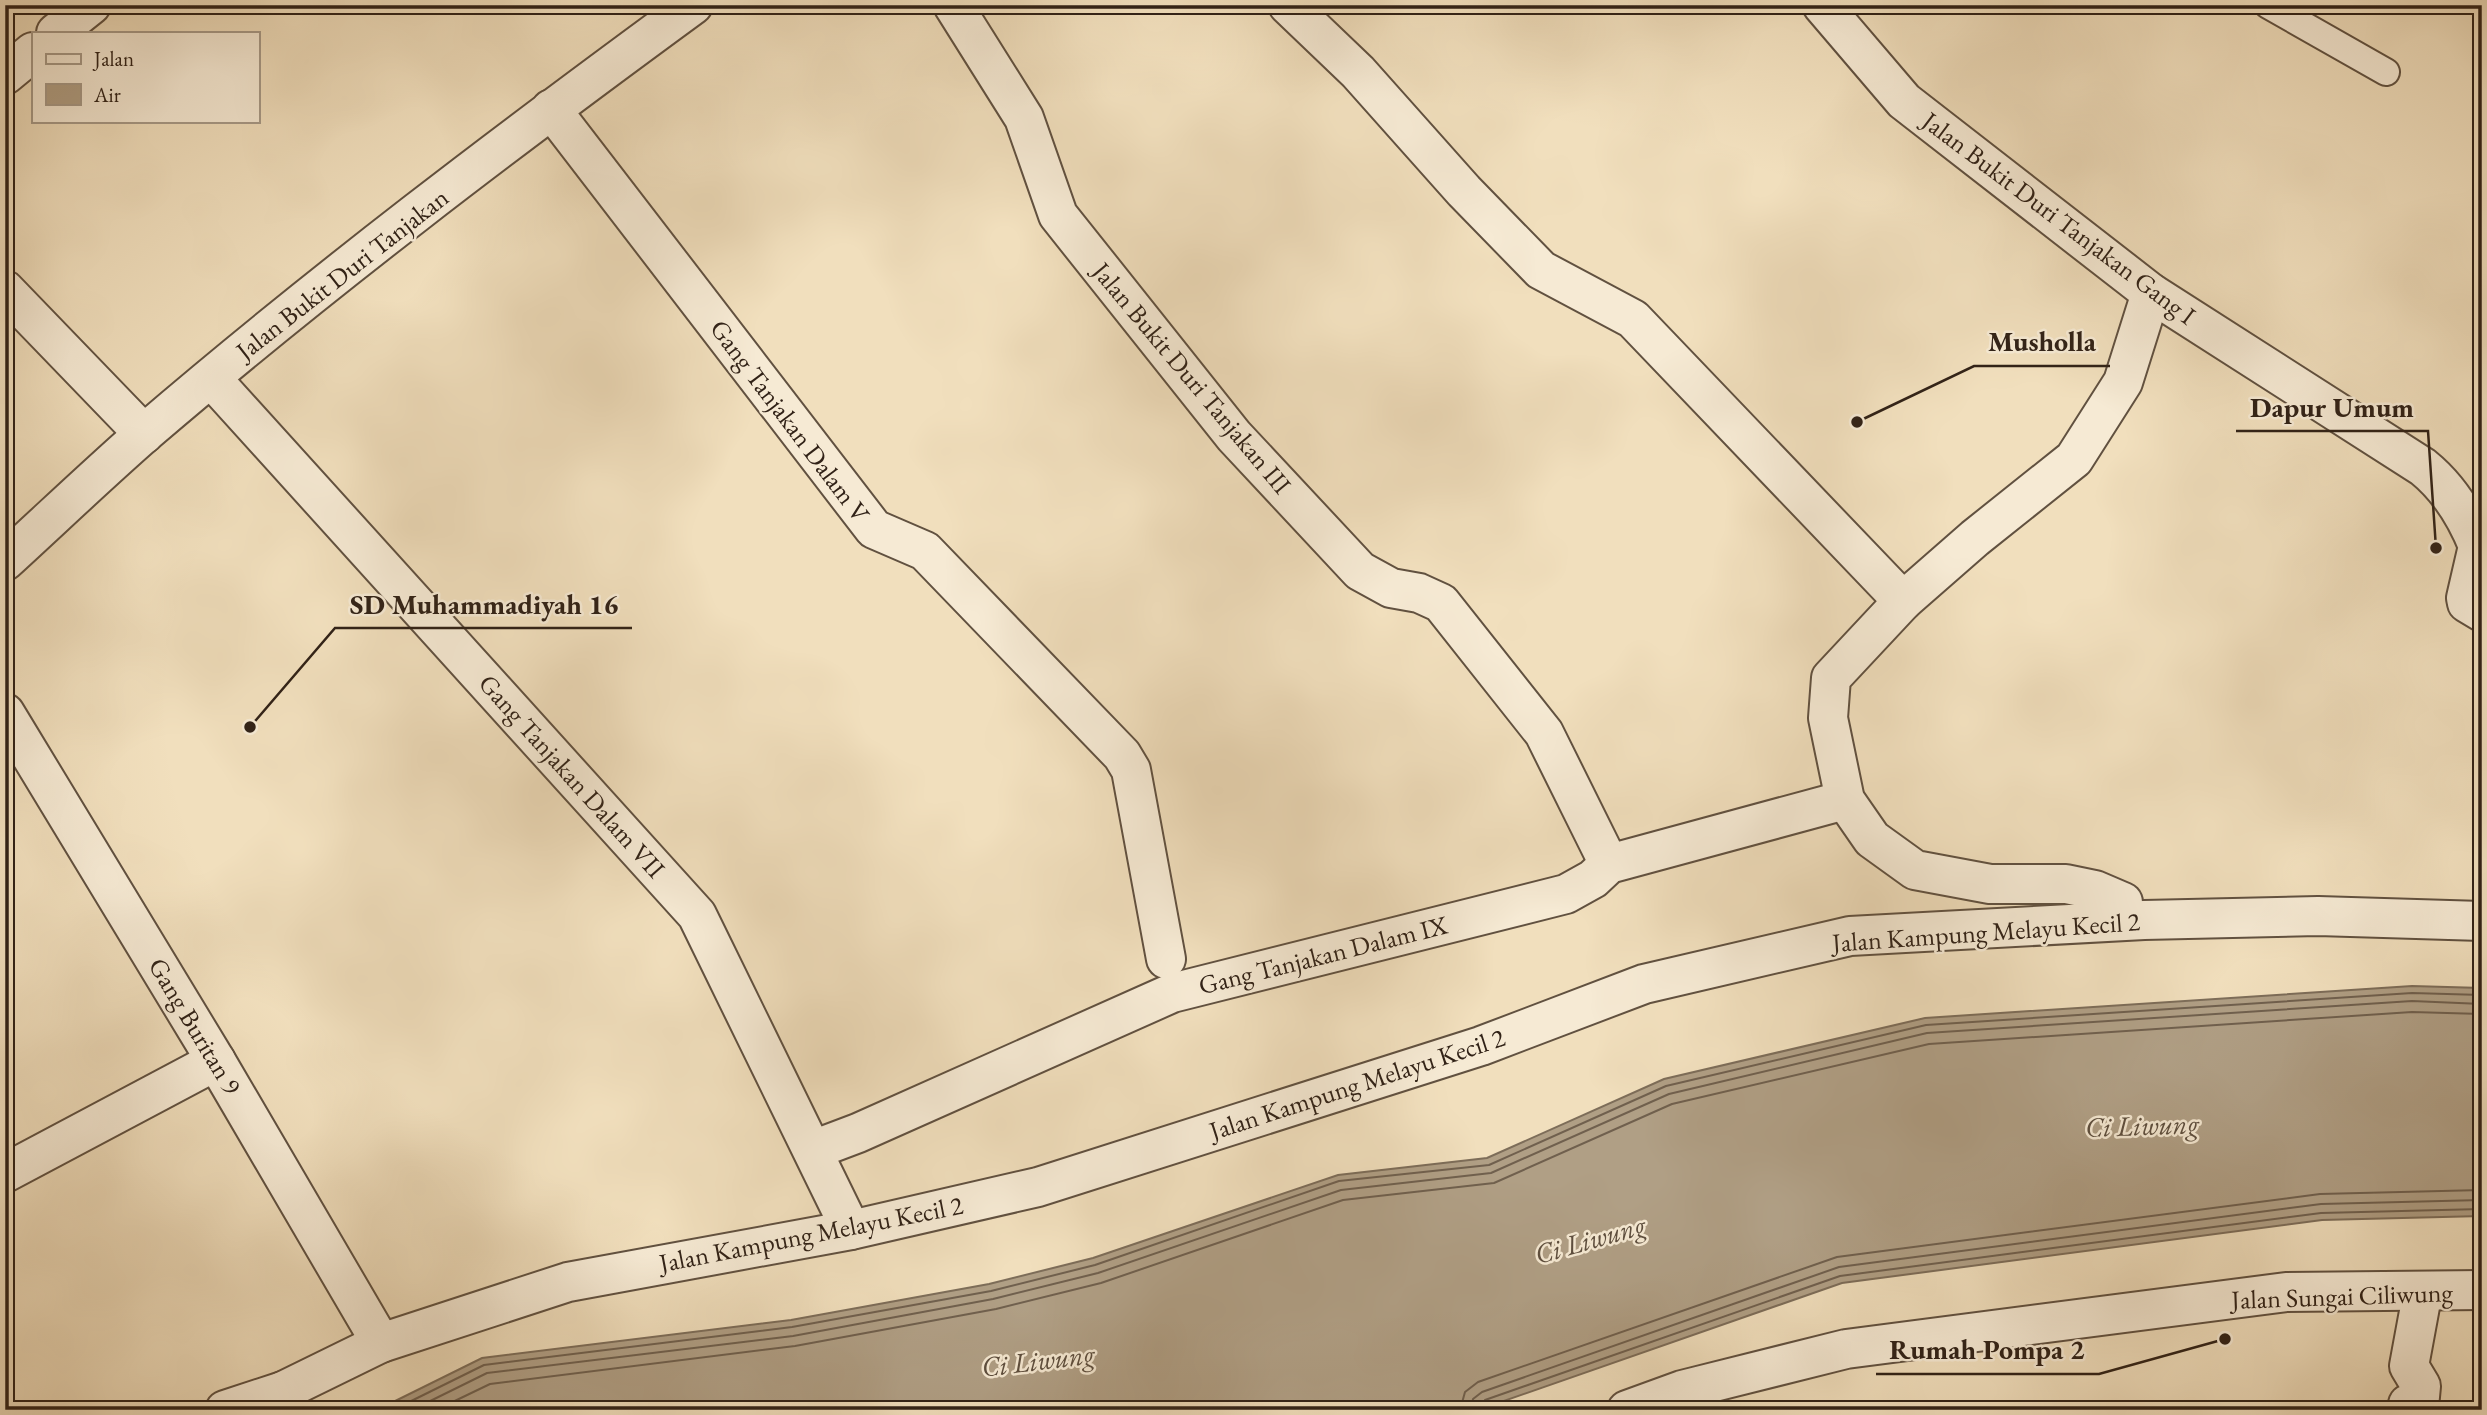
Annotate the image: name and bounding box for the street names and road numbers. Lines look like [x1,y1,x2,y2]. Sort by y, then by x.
street label: Jalan Bukit Duri Tanjakan Gang I [1914,103,2203,332]
street label: Jalan Bukit Duri Tanjakan [227,180,455,369]
street label: Jalan Bukit Duri Tanjakan III [1084,254,1299,501]
street label: Gang Tanjakan Dalam V [703,313,878,530]
street label: Gang Tanjakan Dalam VII [471,667,673,885]
street label: Jalan Kampung Melayu Kecil 2 [1829,904,2142,960]
street label: Gang Tanjakan Dalam IX [1195,907,1452,1002]
street label: Gang Buritan 9 [141,951,249,1101]
street label: Jalan Kampung Melayu Kecil 2 [1203,1020,1510,1148]
street label: Jalan Kampung Melayu Kecil 2 [654,1188,966,1281]
street label: Jalan Sungai Ciliwung [2229,1275,2454,1317]

